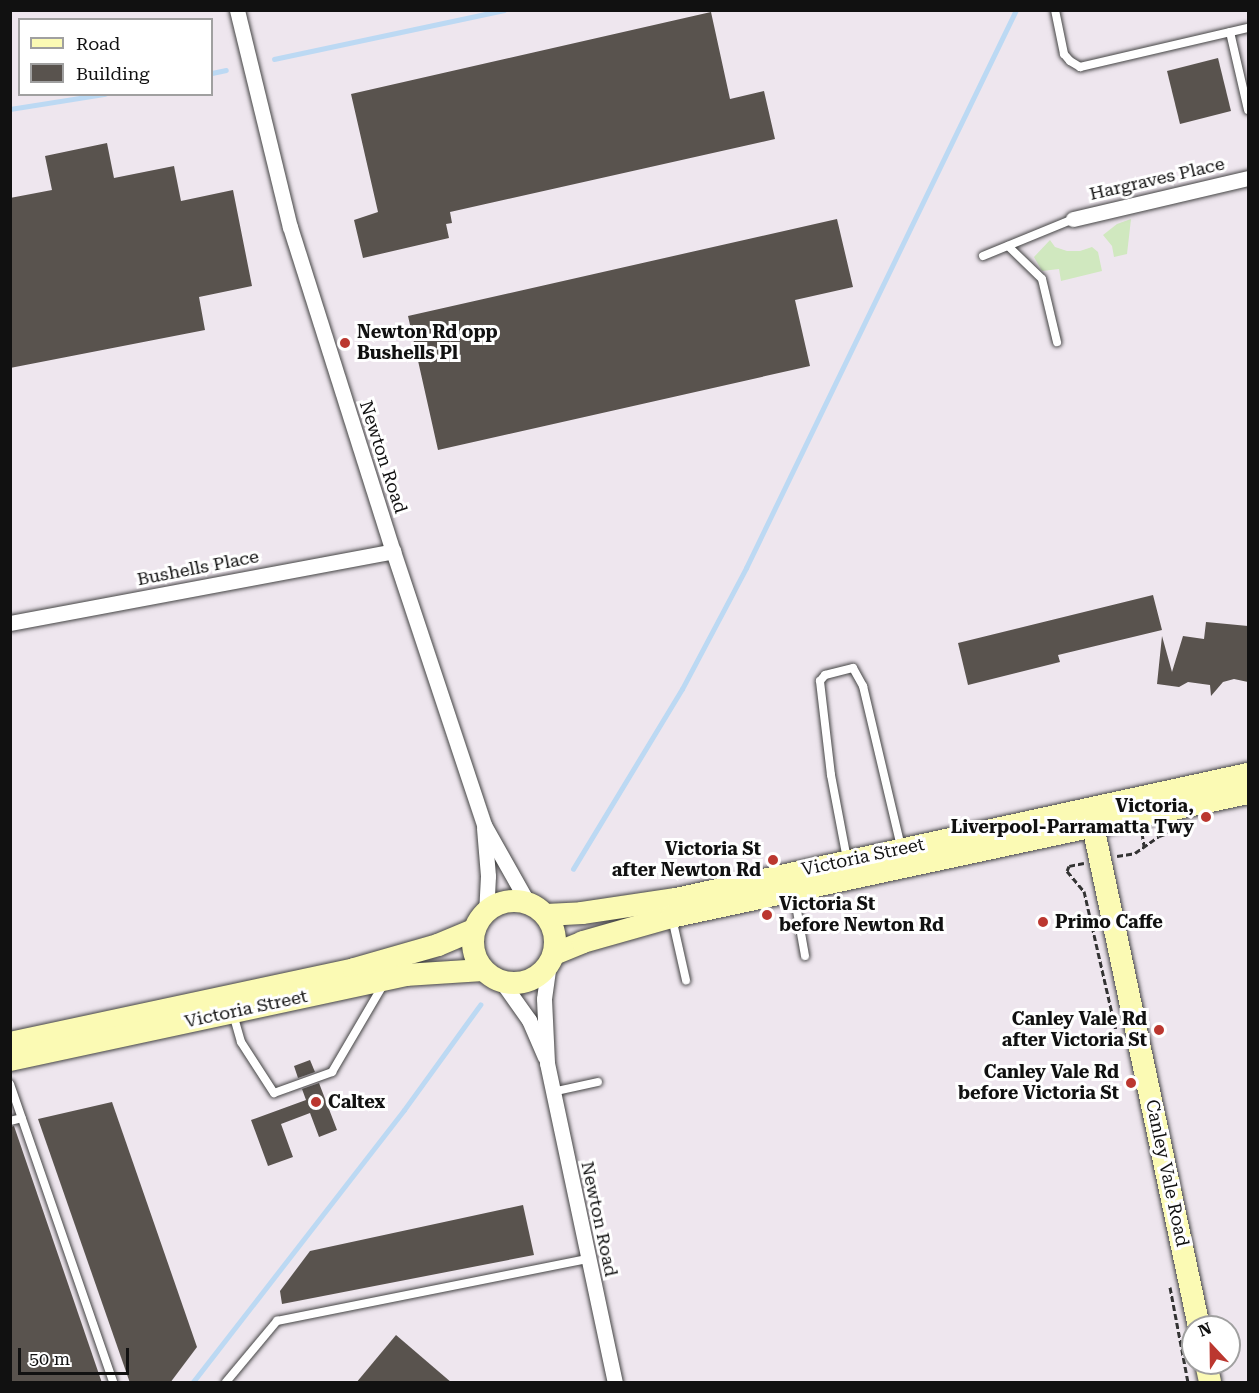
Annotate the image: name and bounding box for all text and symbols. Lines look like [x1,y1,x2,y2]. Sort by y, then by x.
legend [18,18,213,96]
text: Road [76,33,120,54]
text: Building [76,63,150,84]
street label: Hargraves Place [1087,153,1227,205]
place label: Newton Rd opp Bushells Pl [357,322,498,364]
marker: Newton Rd opp Bushells Pl [338,336,352,350]
street label: Newton Road [355,398,411,516]
street label: Bushells Place [135,546,261,590]
place label: Victoria, Liverpool-Parramatta Twy [951,796,1194,838]
marker: Victoria, Liverpool-Parramatta Twy [1199,810,1213,824]
street label: Victoria Street [800,833,926,881]
place label: Victoria St after Newton Rd [612,839,761,882]
marker: Victoria St after Newton Rd [766,853,780,867]
place label: Victoria St before Newton Rd [779,894,944,936]
marker: Victoria St before Newton Rd [760,908,774,922]
place label: Primo Caffe [1055,911,1163,933]
marker: Primo Caffe [1036,915,1050,929]
street label: Victoria Street [183,985,309,1033]
place label: Canley Vale Rd after Victoria St [1002,1009,1147,1052]
marker: Canley Vale Rd after Victoria St [1152,1023,1166,1037]
place label: Canley Vale Rd before Victoria St [958,1062,1119,1104]
marker: Canley Vale Rd before Victoria St [1124,1076,1138,1090]
place label: Caltex [328,1091,385,1113]
marker: Caltex [309,1095,323,1109]
street label: Canley Vale Road [1141,1097,1193,1249]
street label: Newton Road [576,1159,622,1279]
north arrow [1181,1315,1241,1375]
text: N [1196,1319,1214,1341]
scale bar [21,1336,132,1374]
text: 50 m [29,1348,70,1369]

